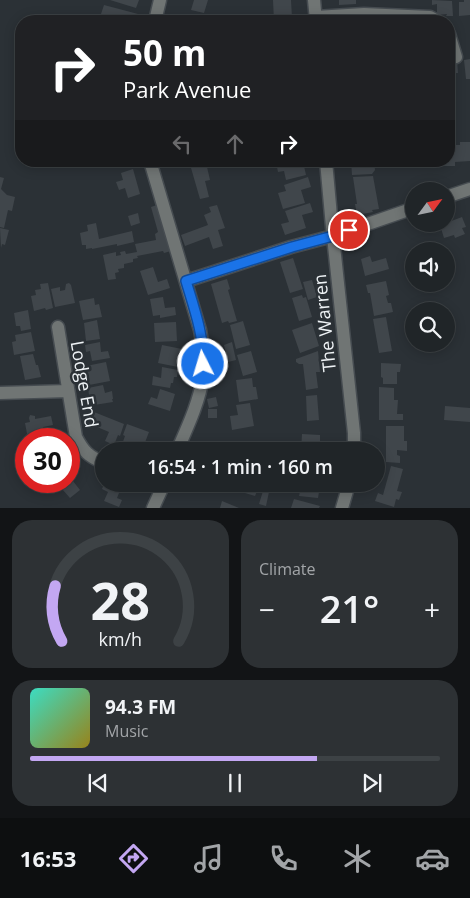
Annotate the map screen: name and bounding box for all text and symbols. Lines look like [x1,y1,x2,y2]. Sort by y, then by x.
text: 50 m [123,29,206,76]
icon: right [40,35,105,100]
text: Park Avenue [123,74,251,104]
icon: left [168,130,196,158]
icon: ahead [221,130,249,158]
icon: right [274,130,302,158]
north arrow [405,182,455,232]
map controls [405,182,455,352]
pin [328,209,370,251]
icon: arrive [335,216,363,244]
button: sound [405,242,455,292]
street label: The Warren [307,273,341,373]
button: search [405,302,455,352]
position arrow [176,337,228,389]
street label: Lodge End [66,339,104,429]
speed limit sign: 30 [15,428,80,493]
text: 16:54 · 1 min · 160 m [147,454,333,480]
text: Climate [259,558,316,580]
text: 28 [91,564,150,635]
text: 21° [320,582,379,634]
text: − [259,590,275,628]
text: + [424,590,440,628]
text: km/h [99,627,142,651]
text: 94.3 FM [105,694,176,720]
text: Music [105,720,149,742]
icon: previous [84,769,112,797]
icon: pause [221,769,249,797]
icon: next [358,769,386,797]
icon: directions [116,841,151,876]
icon: music [191,841,226,876]
icon: phone [266,841,301,876]
icon: climate [340,841,375,876]
icon: car [415,841,450,876]
text: 16:53 [20,843,76,873]

